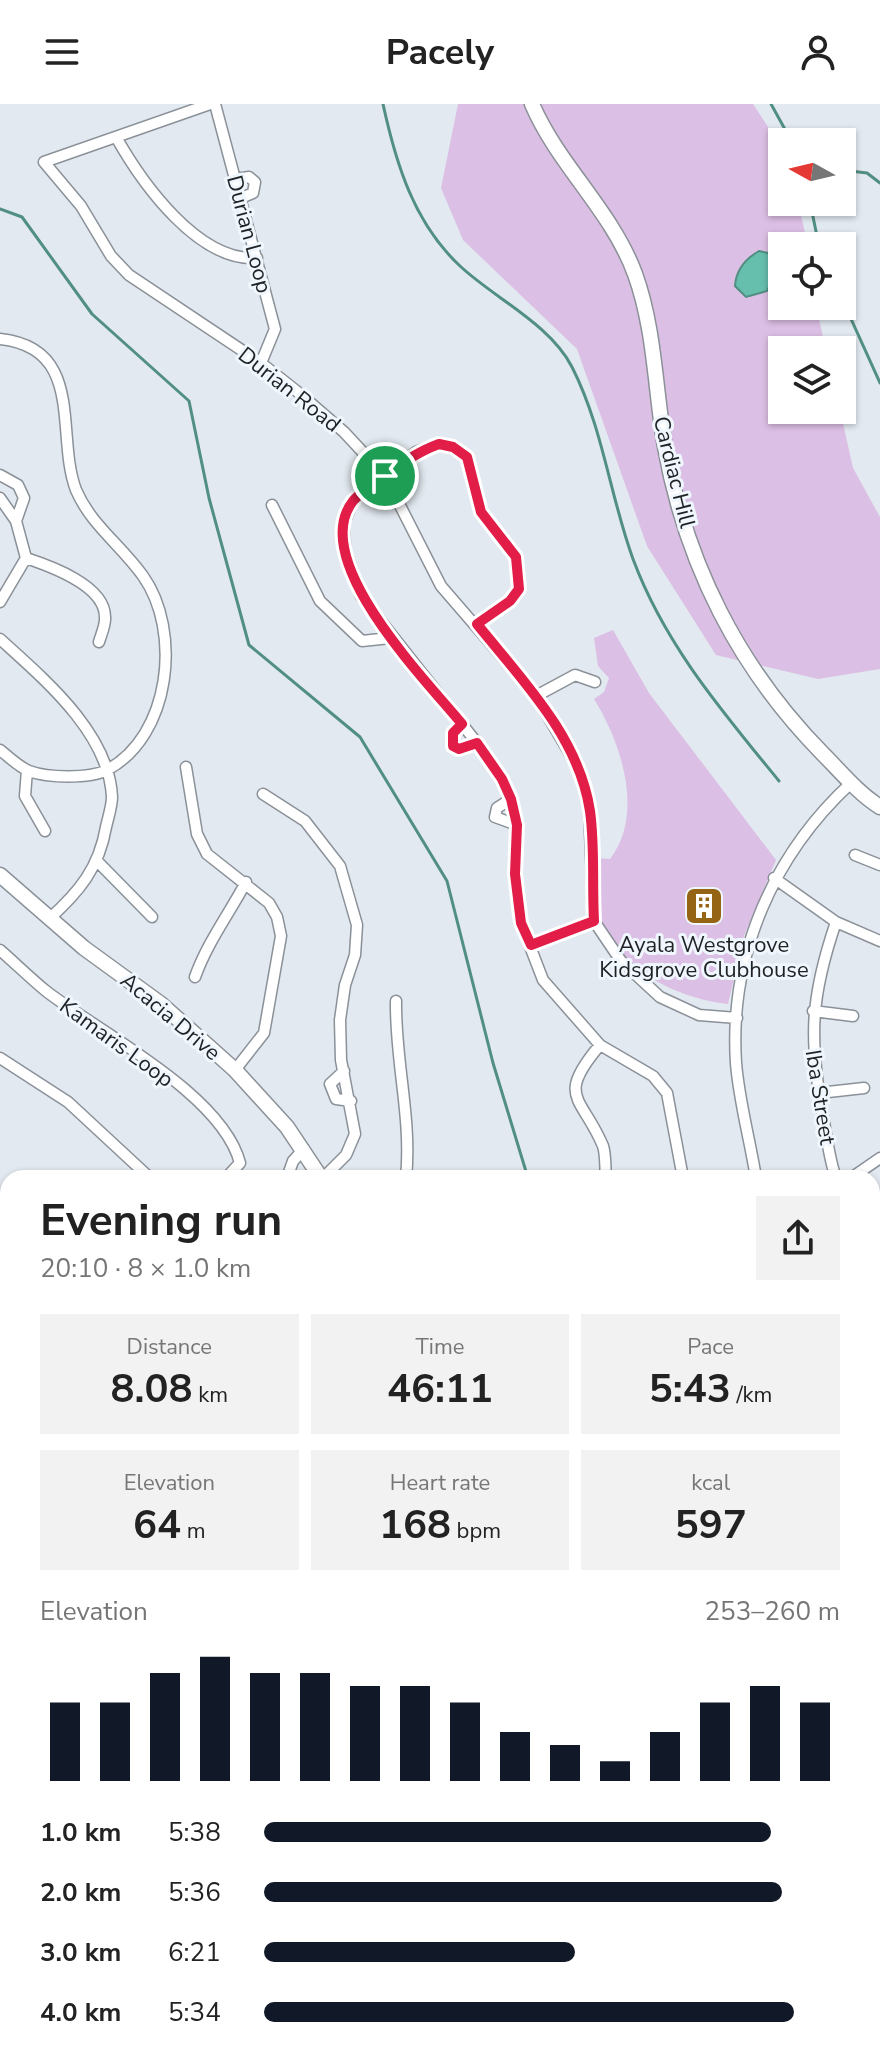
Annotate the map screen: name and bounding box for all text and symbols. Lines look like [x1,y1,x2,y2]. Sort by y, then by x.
text: Pacely [386,28,494,77]
icon: menu [40,30,84,74]
icon: person [796,30,840,74]
north arrow [768,128,856,216]
map controls [768,128,856,424]
street label: Durian Loop [219,172,279,296]
button: locate [768,232,856,320]
button: layers [768,336,856,424]
street label: Durian Road [232,340,347,439]
street label: Cardiac Hill [646,413,703,532]
pin [351,442,419,510]
icon: arrive [363,454,407,498]
building icon: Ayala Westgrove Kidsgrove Clubhouse [683,885,725,927]
place label: Ayala Westgrove Kidsgrove Clubhouse [599,930,809,985]
street label: Acacia Drive [114,966,227,1068]
street label: Kamaris Loop [53,991,180,1094]
street label: Iba Street [798,1048,842,1147]
text: Evening run [40,1191,282,1251]
button: share [756,1196,840,1280]
text: 20:10 · 8 × 1.0 km [40,1251,251,1286]
text: Distance [127,1332,212,1362]
text: Time [416,1332,464,1362]
text: Pace [687,1332,734,1362]
text: 8.08 [111,1362,193,1416]
text: 46:11 [387,1362,493,1416]
text: 5:43 [649,1362,731,1416]
text: km [193,1380,228,1410]
text: /km [731,1380,772,1410]
text: Elevation [124,1468,215,1498]
text: Heart rate [390,1468,490,1498]
text: kcal [691,1468,730,1498]
text: 64 [133,1498,181,1552]
text: 168 [379,1498,451,1552]
text: 597 [675,1498,747,1552]
text: m [181,1516,206,1546]
text: bpm [451,1516,501,1546]
text: Elevation [40,1594,148,1629]
text: 253–260 m [704,1594,840,1629]
text: 1.0 km [40,1815,121,1850]
text: 5:38 [168,1815,221,1850]
text: 2.0 km [40,1875,121,1910]
text: 5:36 [168,1875,221,1910]
text: 3.0 km [40,1935,121,1970]
text: 6:21 [168,1935,221,1970]
text: 4.0 km [40,1995,121,2030]
text: 5:34 [168,1995,221,2030]

